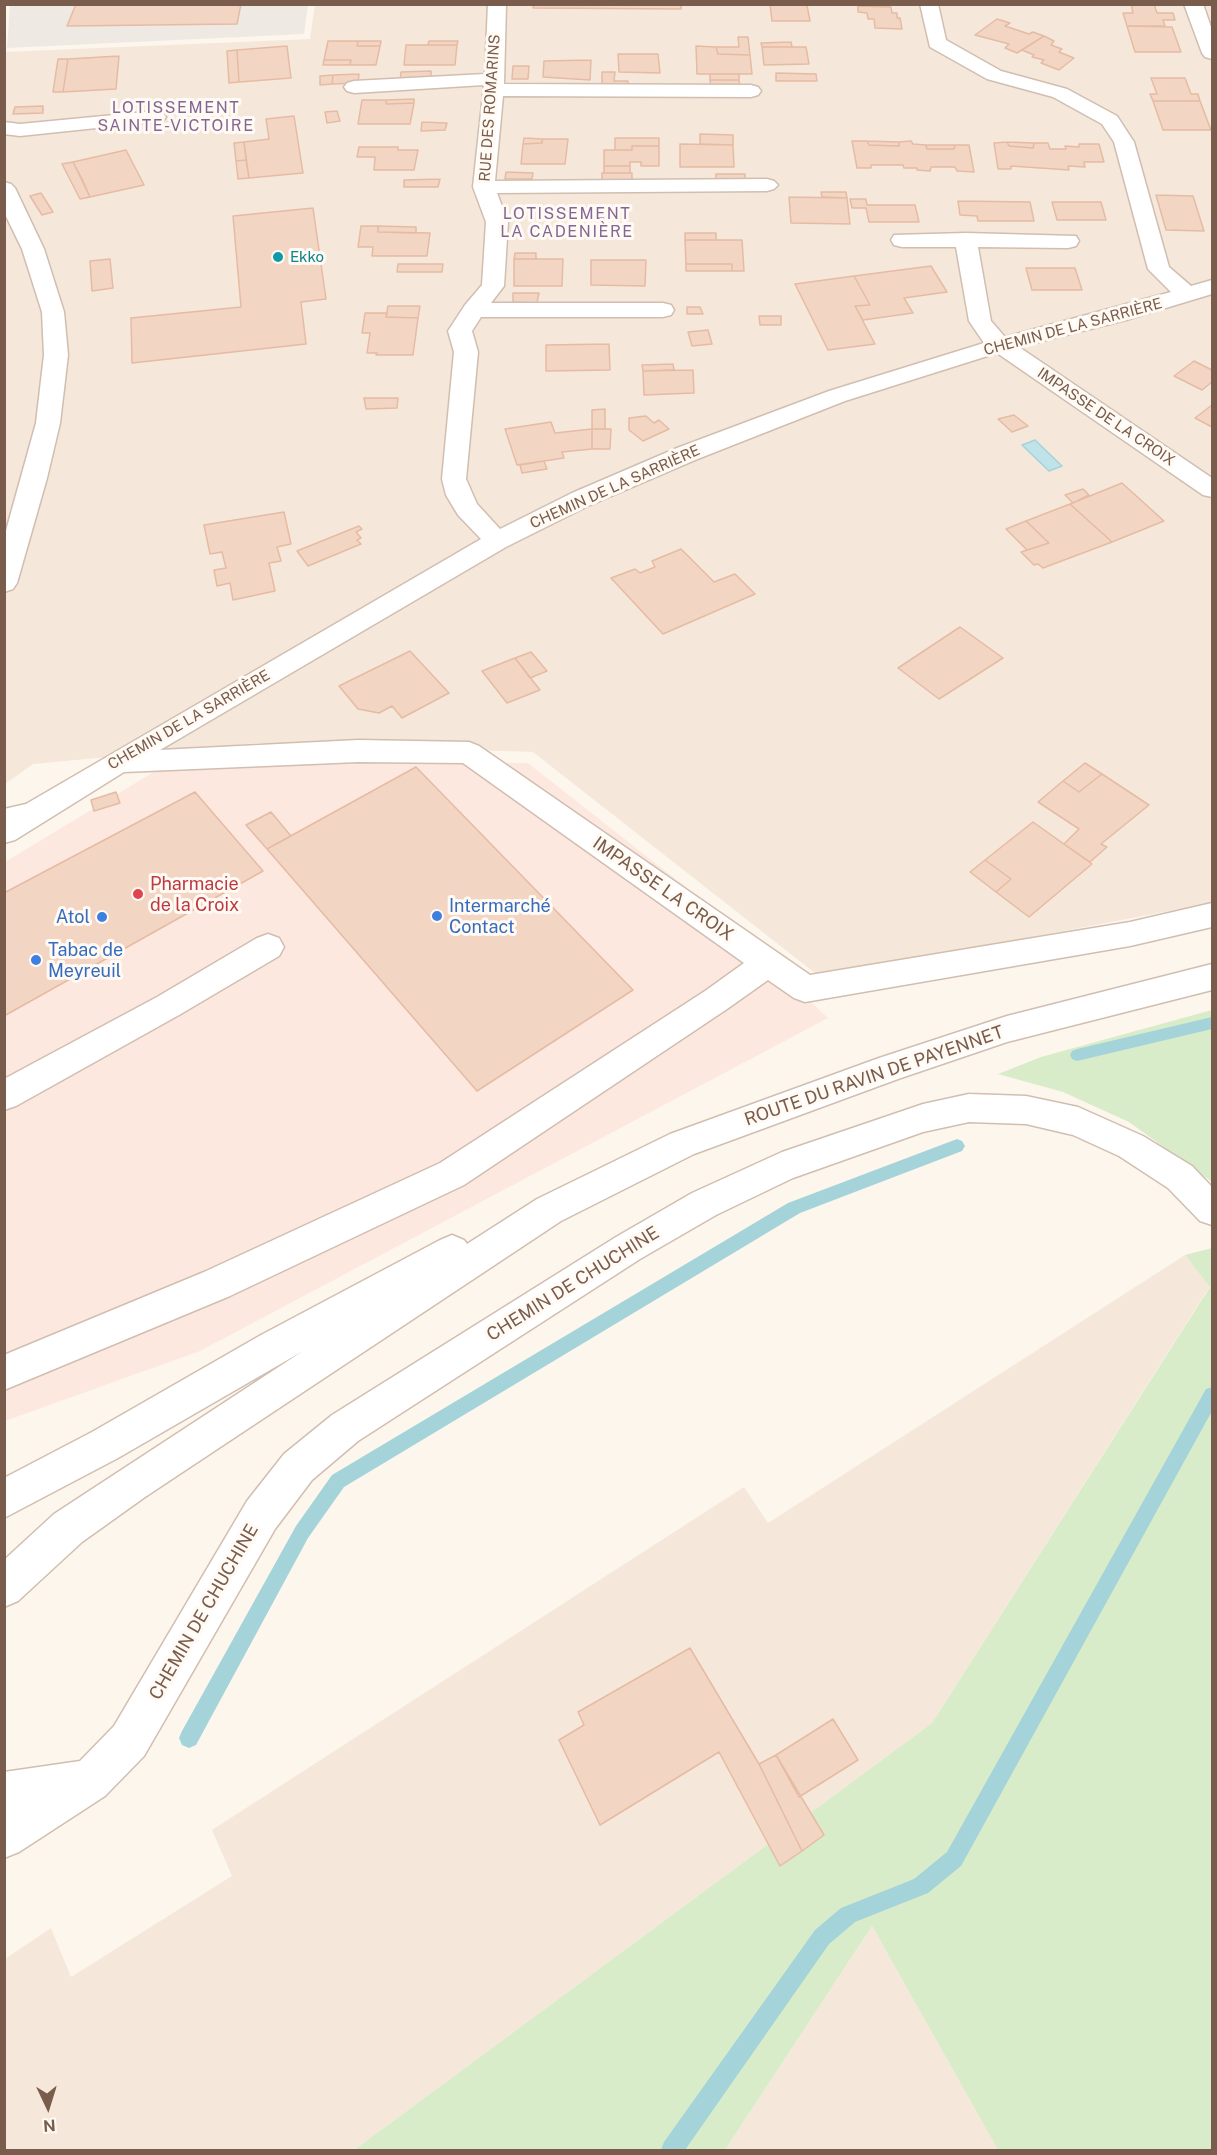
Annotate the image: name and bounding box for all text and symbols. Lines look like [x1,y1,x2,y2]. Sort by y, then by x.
street label: RUE DES ROMARINS [476,34,504,182]
district label: LOTISSEMENT SAINTE-VICTOIRE [97,98,255,136]
district label: LOTISSEMENT LA CADENIÈRE [500,204,634,242]
place label: Ekko [290,248,324,266]
marker: Ekko [271,250,285,264]
street label: CHEMIN DE LA SARRIÈRE [982,294,1164,360]
street label: IMPASSE DE LA CROIX [1034,364,1178,470]
street label: CHEMIN DE LA SARRIÈRE [527,441,703,533]
street label: CHEMIN DE LA SARRIÈRE [105,666,273,774]
street label: IMPASSE LA CROIX [589,832,737,946]
place label: Pharmacie de la Croix [150,873,239,916]
marker: Pharmacie de la Croix [131,887,145,901]
place label: Intermarché Contact [449,895,551,938]
place label: Atol [56,906,90,928]
marker: Intermarché Contact [430,909,444,923]
marker: Atol [95,910,109,924]
place label: Tabac de Meyreuil [48,939,123,982]
marker: Tabac de Meyreuil [29,953,43,967]
street label: ROUTE DU RAVIN DE PAYENNET [742,1021,1006,1131]
street label: CHEMIN DE CHUCHINE [483,1222,663,1346]
street label: CHEMIN DE CHUCHINE [145,1520,263,1704]
north arrow [18,2077,78,2137]
text: N [42,2116,56,2135]

